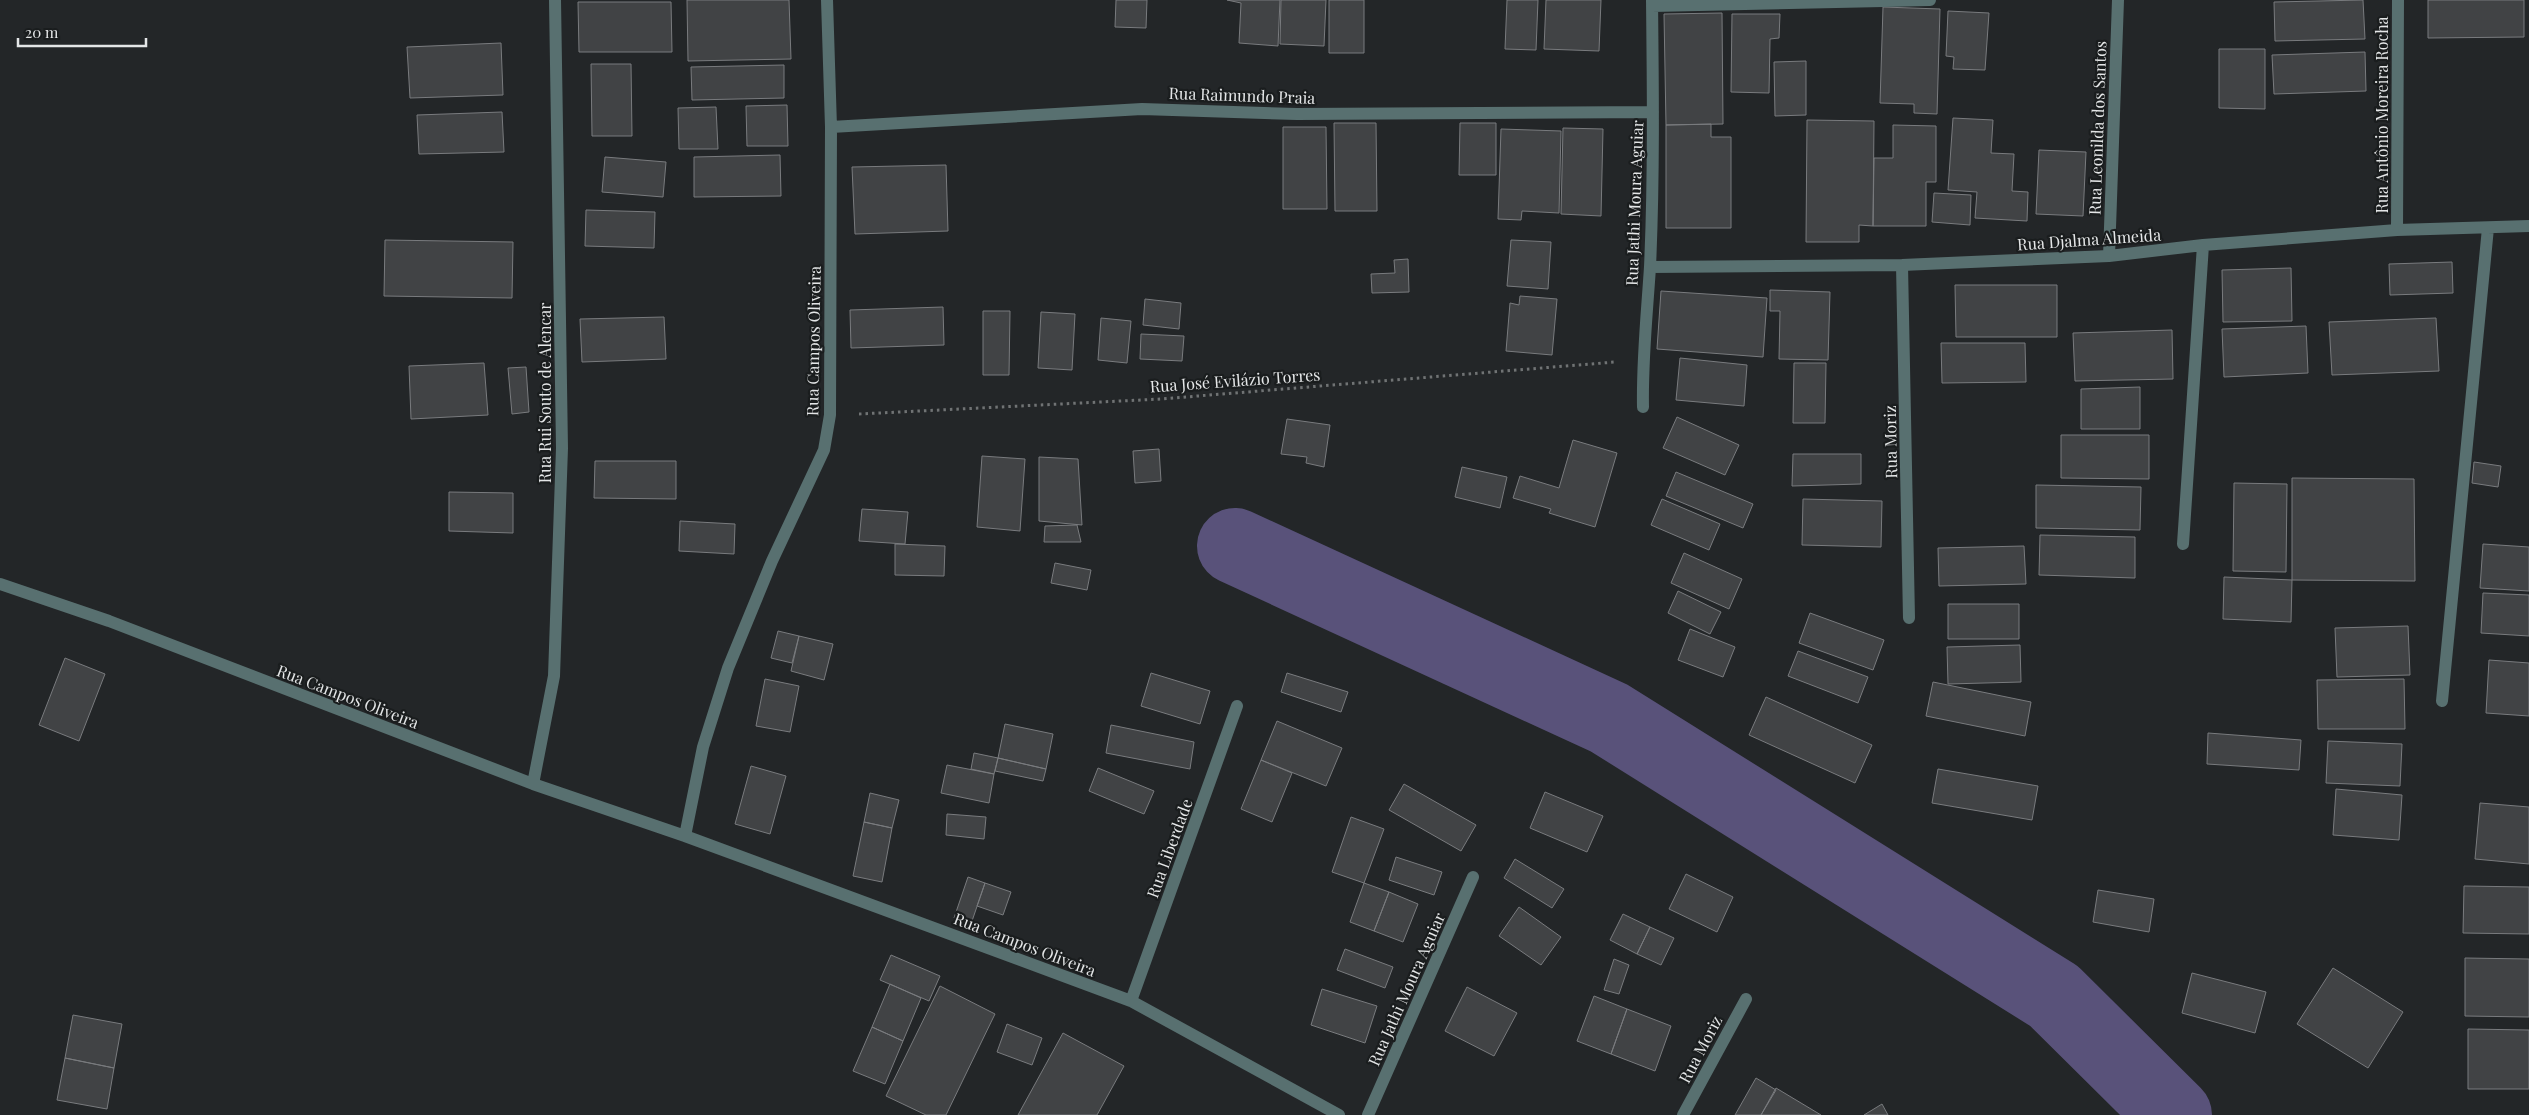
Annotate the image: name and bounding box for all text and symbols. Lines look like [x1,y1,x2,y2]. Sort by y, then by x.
scale bar [18,15,145,47]
street label: Rua Antônio Moreira Rocha [2371,16,2392,214]
text: 20 m [25,22,59,42]
street label: Rua Leonilda dos Santos [2083,41,2111,215]
street label: Rua Raimundo Praia [1168,82,1316,108]
street label: Rua Jathi Moura Aguiar [1621,120,1647,286]
street label: Rua Djalma Almeida [2016,223,2162,255]
street label: Rua Campos Oliveira [801,266,825,416]
street label: Rua Rui Souto de Alencar [534,303,555,483]
street label: Rua José Evilázio Torres [1149,364,1321,396]
street label: Rua Moriz [1879,405,1901,479]
street label: Rua Campos Oliveira [274,659,422,733]
street label: Rua Liberdade [1141,796,1197,900]
street label: Rua Campos Oliveira [951,907,1099,981]
street label: Rua Jathi Moura Aguiar [1363,909,1449,1069]
street label: Rua Moriz [1674,1011,1727,1086]

